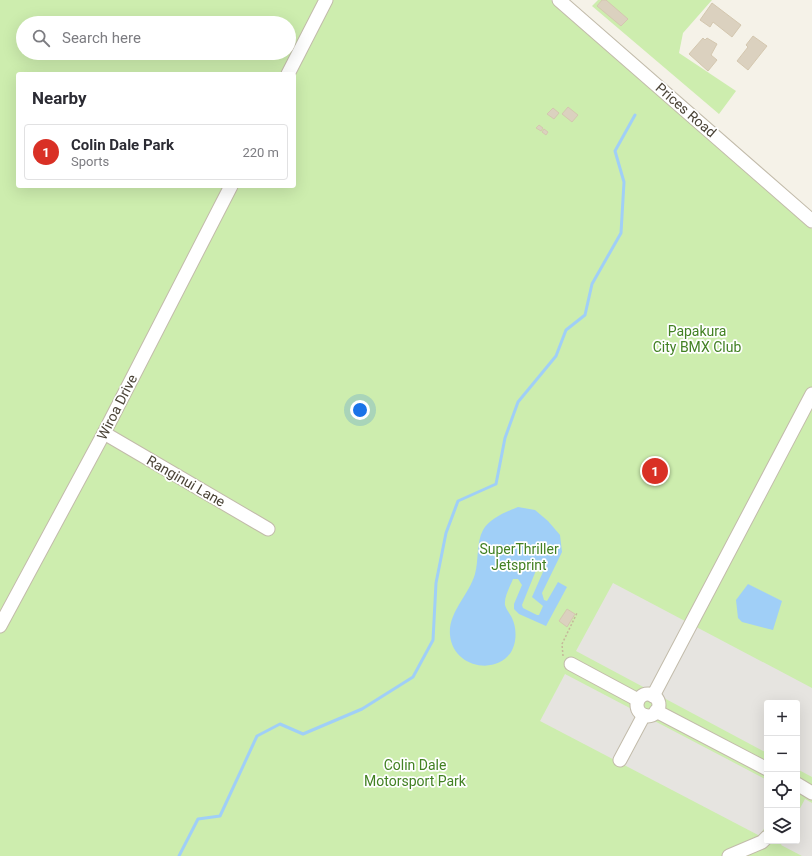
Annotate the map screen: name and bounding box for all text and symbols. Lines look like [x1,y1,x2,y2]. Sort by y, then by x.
search box [16,16,296,60]
icon: search [30,27,52,49]
text: Search here [62,29,141,47]
street label: Prices Road [653,80,719,140]
text: Nearby [32,88,87,108]
text: Colin Dale Park [71,136,174,154]
text: 1 [42,145,50,160]
text: 220 m [242,145,279,160]
text: Sports [71,154,109,169]
park label: Papakura City BMX Club [653,323,741,355]
street label: Wiroa Drive [94,372,140,442]
your location [350,400,370,420]
street label: Ranginui Lane [144,452,228,510]
pin: 1 [642,456,668,486]
park label: SuperThriller Jetsprint [479,541,559,573]
map controls [764,700,800,844]
button: + [764,700,800,736]
button: − [764,736,800,772]
park label: Colin Dale Motorsport Park [364,757,467,789]
button: locate [764,772,800,808]
button: layers [764,808,800,844]

